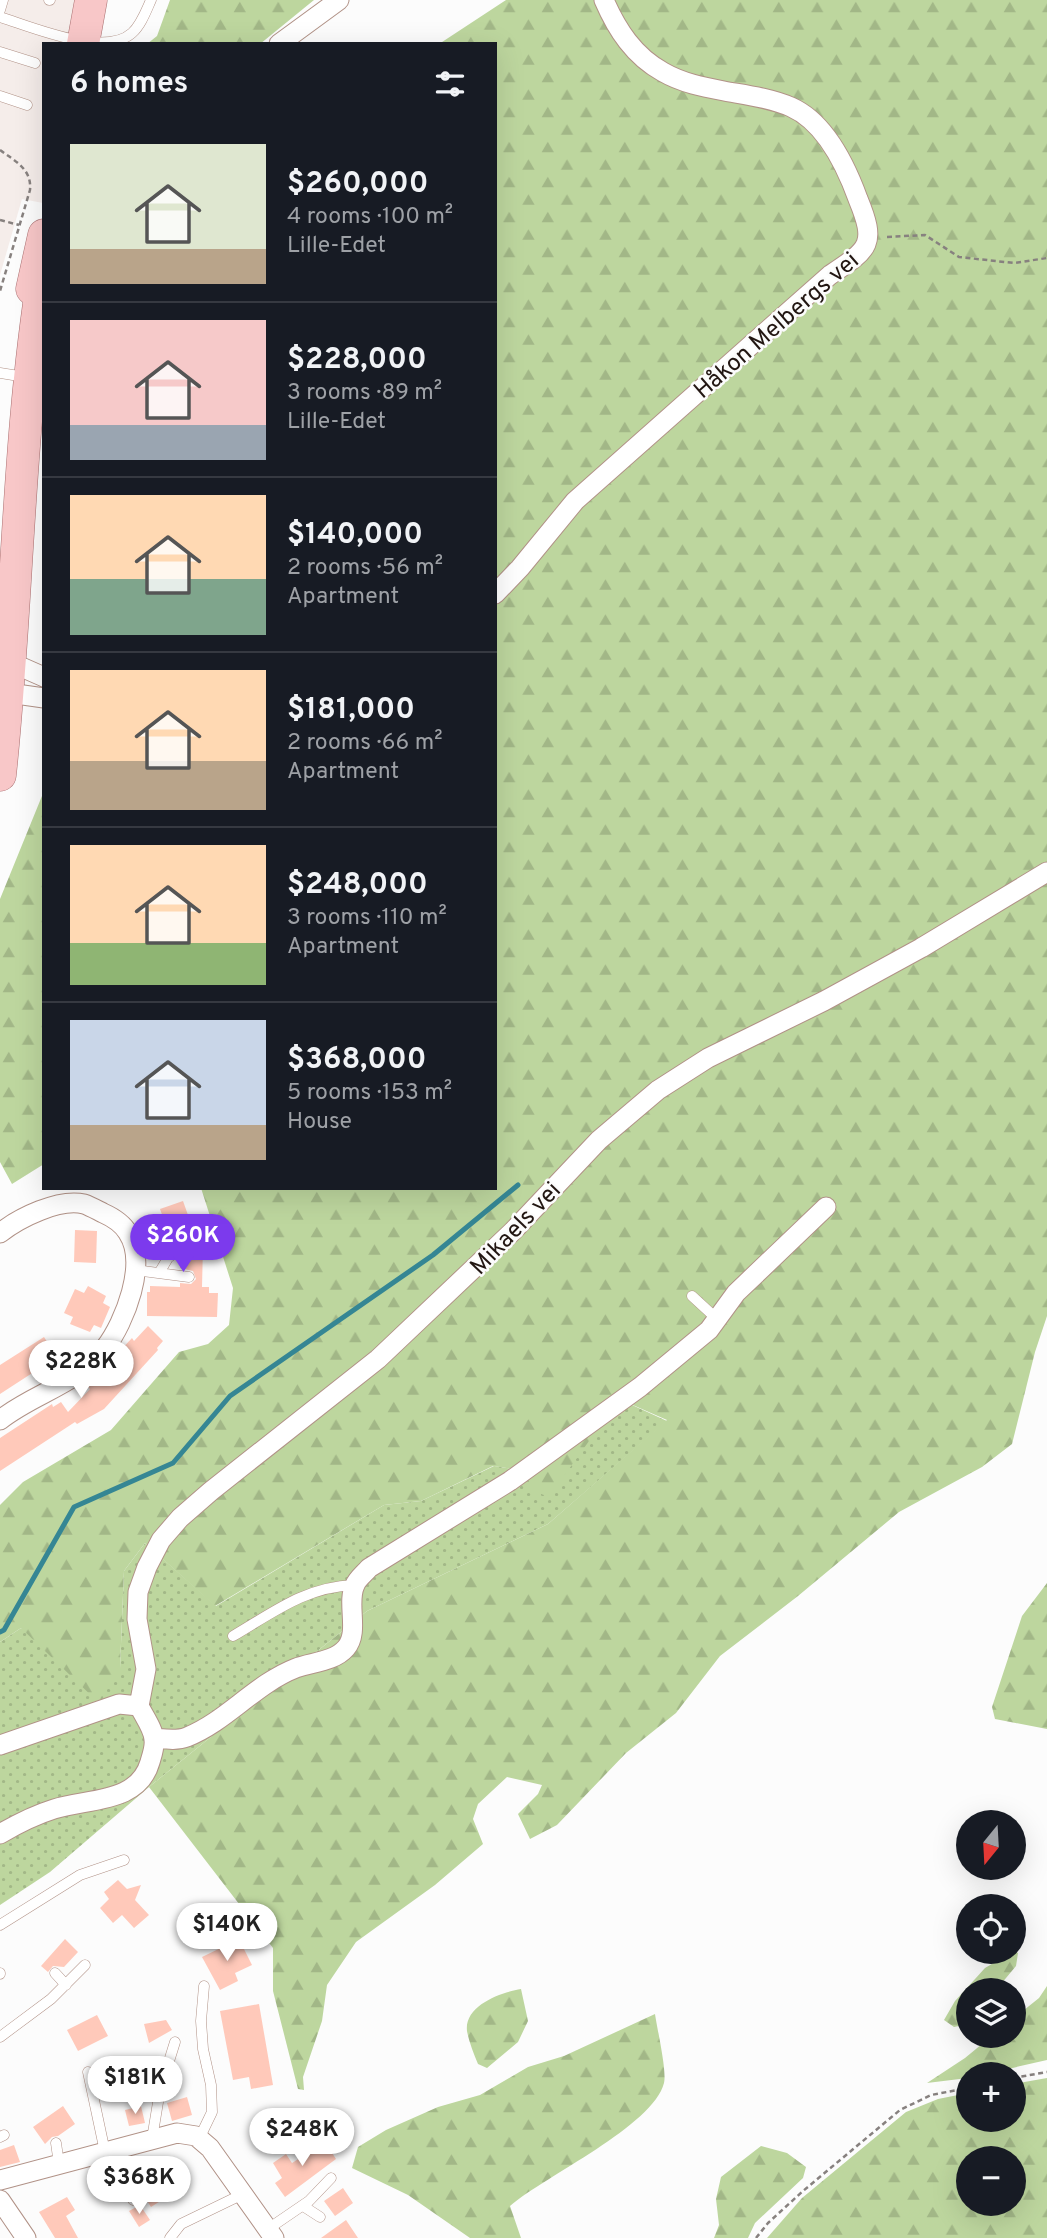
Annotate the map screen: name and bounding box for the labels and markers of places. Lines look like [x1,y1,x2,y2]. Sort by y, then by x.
pin: $260K [134,1214,232,1274]
pin: $228K [32,1340,130,1400]
pin: $140K [178,1904,276,1963]
pin: $181K [86,2056,184,2116]
pin: $248K [253,2108,351,2168]
pin: $368K [90,2156,188,2216]

